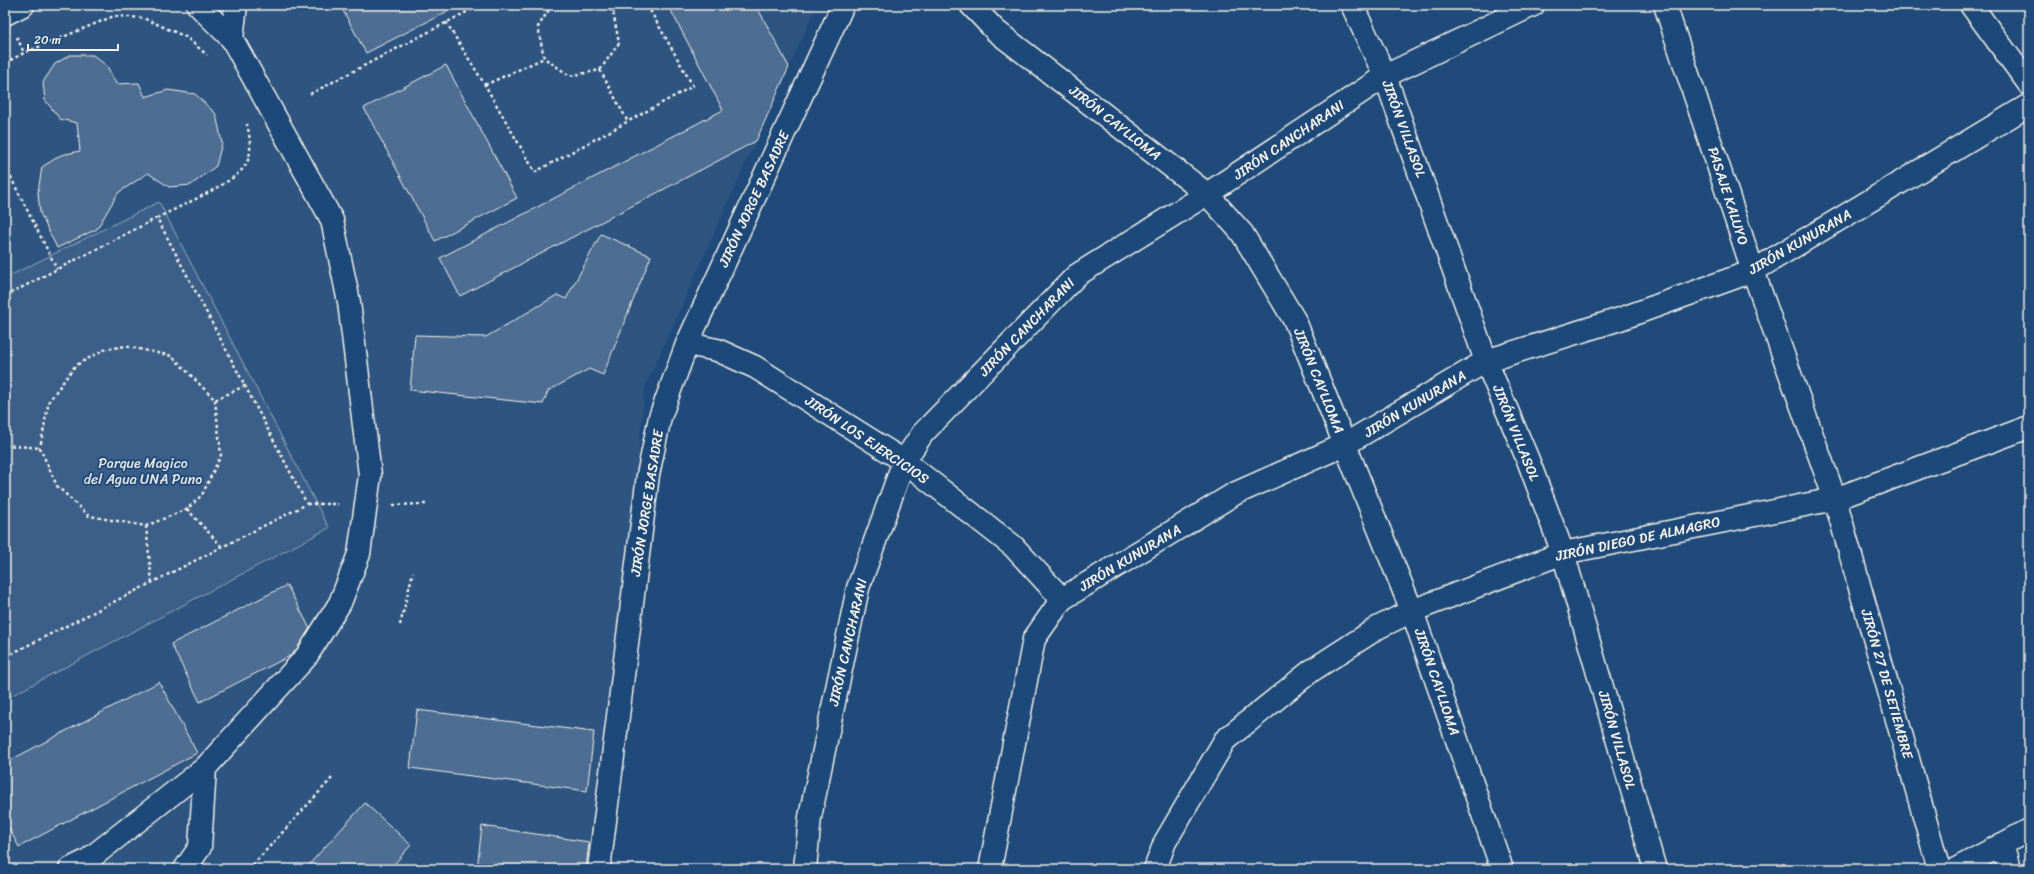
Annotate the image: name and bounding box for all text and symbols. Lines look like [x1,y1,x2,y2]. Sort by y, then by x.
scale bar [28,26,118,52]
text: 20 m [34,29,61,51]
street label: JIRÓN VILLASOL [1374,76,1433,182]
street label: JIRÓN CAYLLOMA [1062,78,1167,167]
street label: JIRÓN CANCHARANI [1227,93,1350,187]
street label: JIRÓN JORGE BASADRE [711,126,797,272]
street label: PASAJE KALUYO [1700,143,1756,249]
street label: JIRÓN KUNURANA [1743,202,1856,282]
street label: JIRÓN CANCHARANI [972,271,1082,383]
street label: JIRÓN CAYLLOMA [1286,323,1352,438]
street label: JIRÓN KUNURANA [1358,363,1471,445]
street label: JIRÓN VILLASOL [1485,380,1547,486]
street label: JIRÓN LOS EJERCICIOS [799,388,934,491]
street label: JIRÓN JORGE BASADRE [623,427,671,579]
park label: Parque Magico del Agua UNA Puno [84,451,202,492]
street label: JIRÓN DIEGO DE ALMAGRO [1552,509,1723,569]
street label: JIRÓN KUNURANA [1073,517,1186,599]
street label: JIRÓN CANCHARANI [821,575,875,709]
street label: JIRÓN 27 DE SETIEMBRE [1853,605,1921,763]
street label: JIRÓN CAYLLOMA [1407,624,1467,739]
street label: JIRÓN VILLASOL [1591,686,1643,793]

